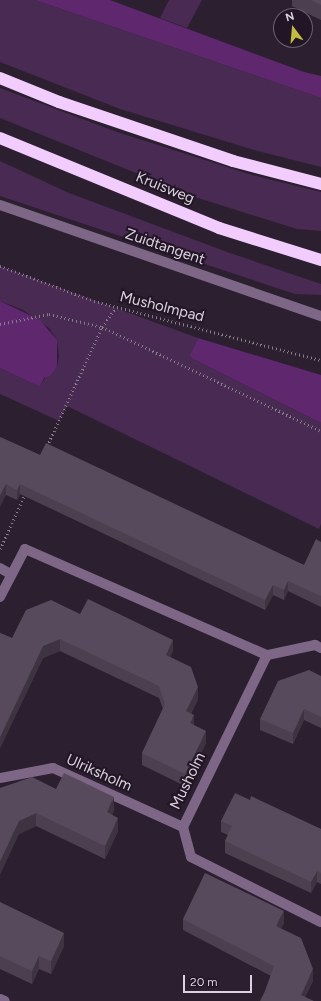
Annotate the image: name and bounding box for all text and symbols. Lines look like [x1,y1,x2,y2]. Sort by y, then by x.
north arrow [273,8,313,48]
text: N [284,10,296,24]
street label: Kruisweg [133,168,197,208]
street label: Zuidtangent [123,225,207,269]
street label: Musholmpad [118,288,206,326]
street label: Musholm [166,750,210,812]
street label: Ulriksholm [63,751,135,795]
scale bar [185,967,254,993]
text: 20 m [190,975,218,989]

